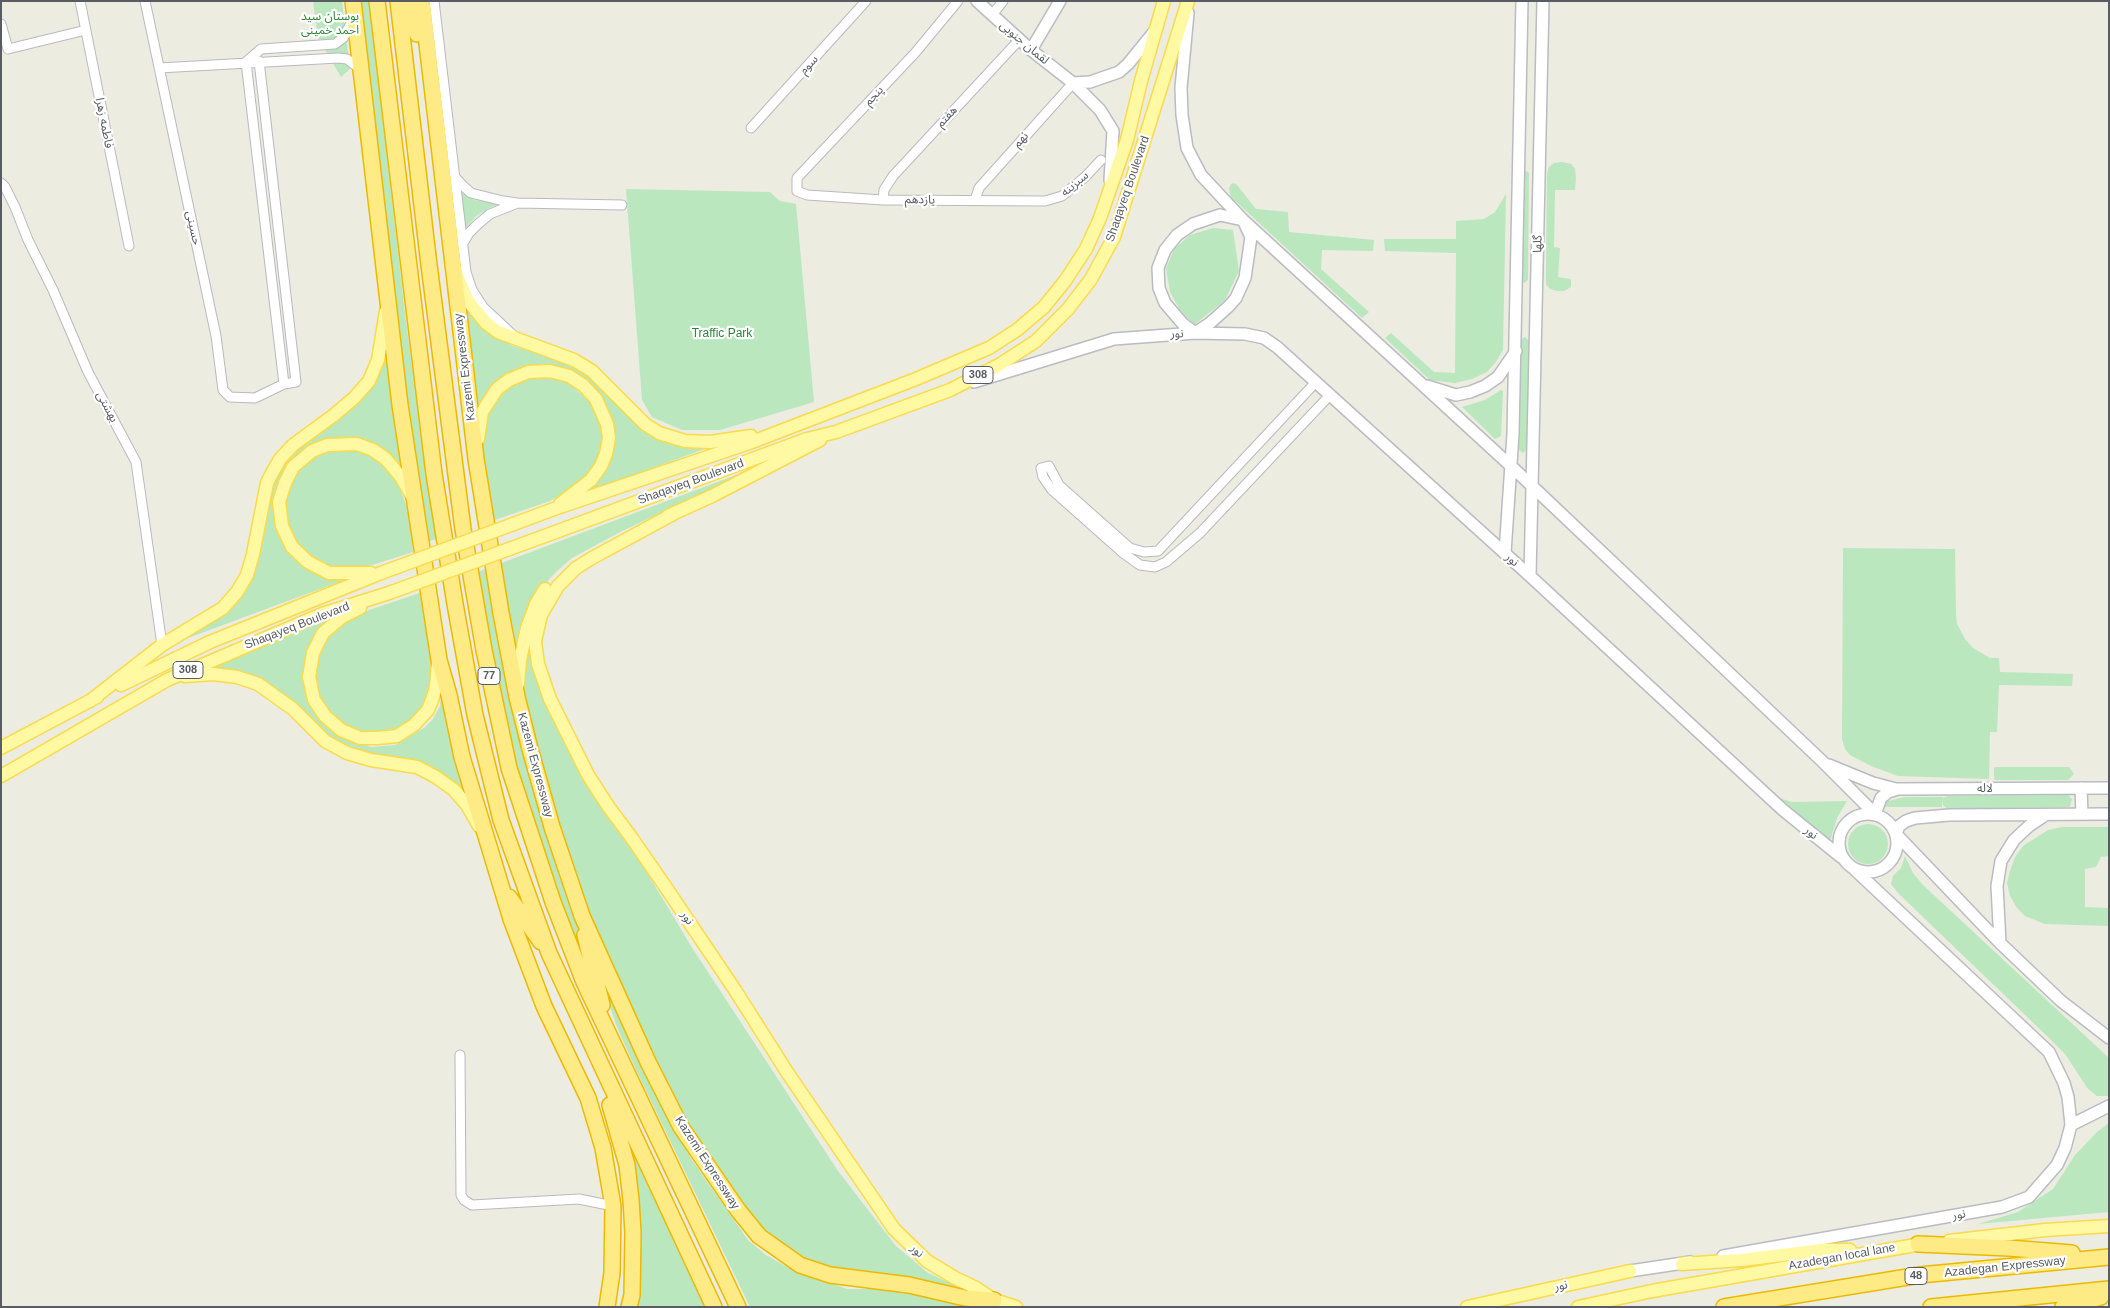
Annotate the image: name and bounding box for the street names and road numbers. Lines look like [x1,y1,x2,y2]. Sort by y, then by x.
street label: لقمان جنوبی [996,18,1052,68]
street label: سوم [797,52,821,78]
street label: پنجم [861,83,887,109]
street label: فاطمه زهرا [92,96,116,150]
street label: هفتم [934,103,960,131]
street label: نهم [1010,129,1032,151]
street label: Shaqayeq Boulevard [1103,134,1153,244]
street label: سبزینه [1058,168,1092,200]
street label: یازدهم [905,193,935,207]
street label: حسینی [182,210,204,246]
street label: گلها [1531,235,1545,253]
street label: Kazemi Expressway [451,313,479,421]
street label: نور [1170,327,1184,341]
road number: 308 [963,366,993,384]
street label: بهشتی [93,389,121,425]
street label: Shaqayeq Boulevard [636,456,746,508]
street label: نور [1502,550,1522,570]
street label: Shaqayeq Boulevard [242,599,352,653]
road number: 308 [173,662,203,678]
road number: 77 [478,668,500,684]
street label: Kazemi Expressway [514,711,556,819]
street label: لاله [1977,782,1993,796]
street label: نور [1801,823,1821,843]
street label: نور [677,908,697,928]
street label: Kazemi Expressway [672,1114,742,1212]
street label: نور [1951,1207,1967,1223]
street label: نور [907,1241,927,1261]
street label: Azadegan local lane [1788,1241,1896,1273]
street label: Azadegan Expressway [1944,1253,2066,1281]
road number: 48 [1905,1268,1927,1284]
street label: نور [1553,1278,1569,1294]

